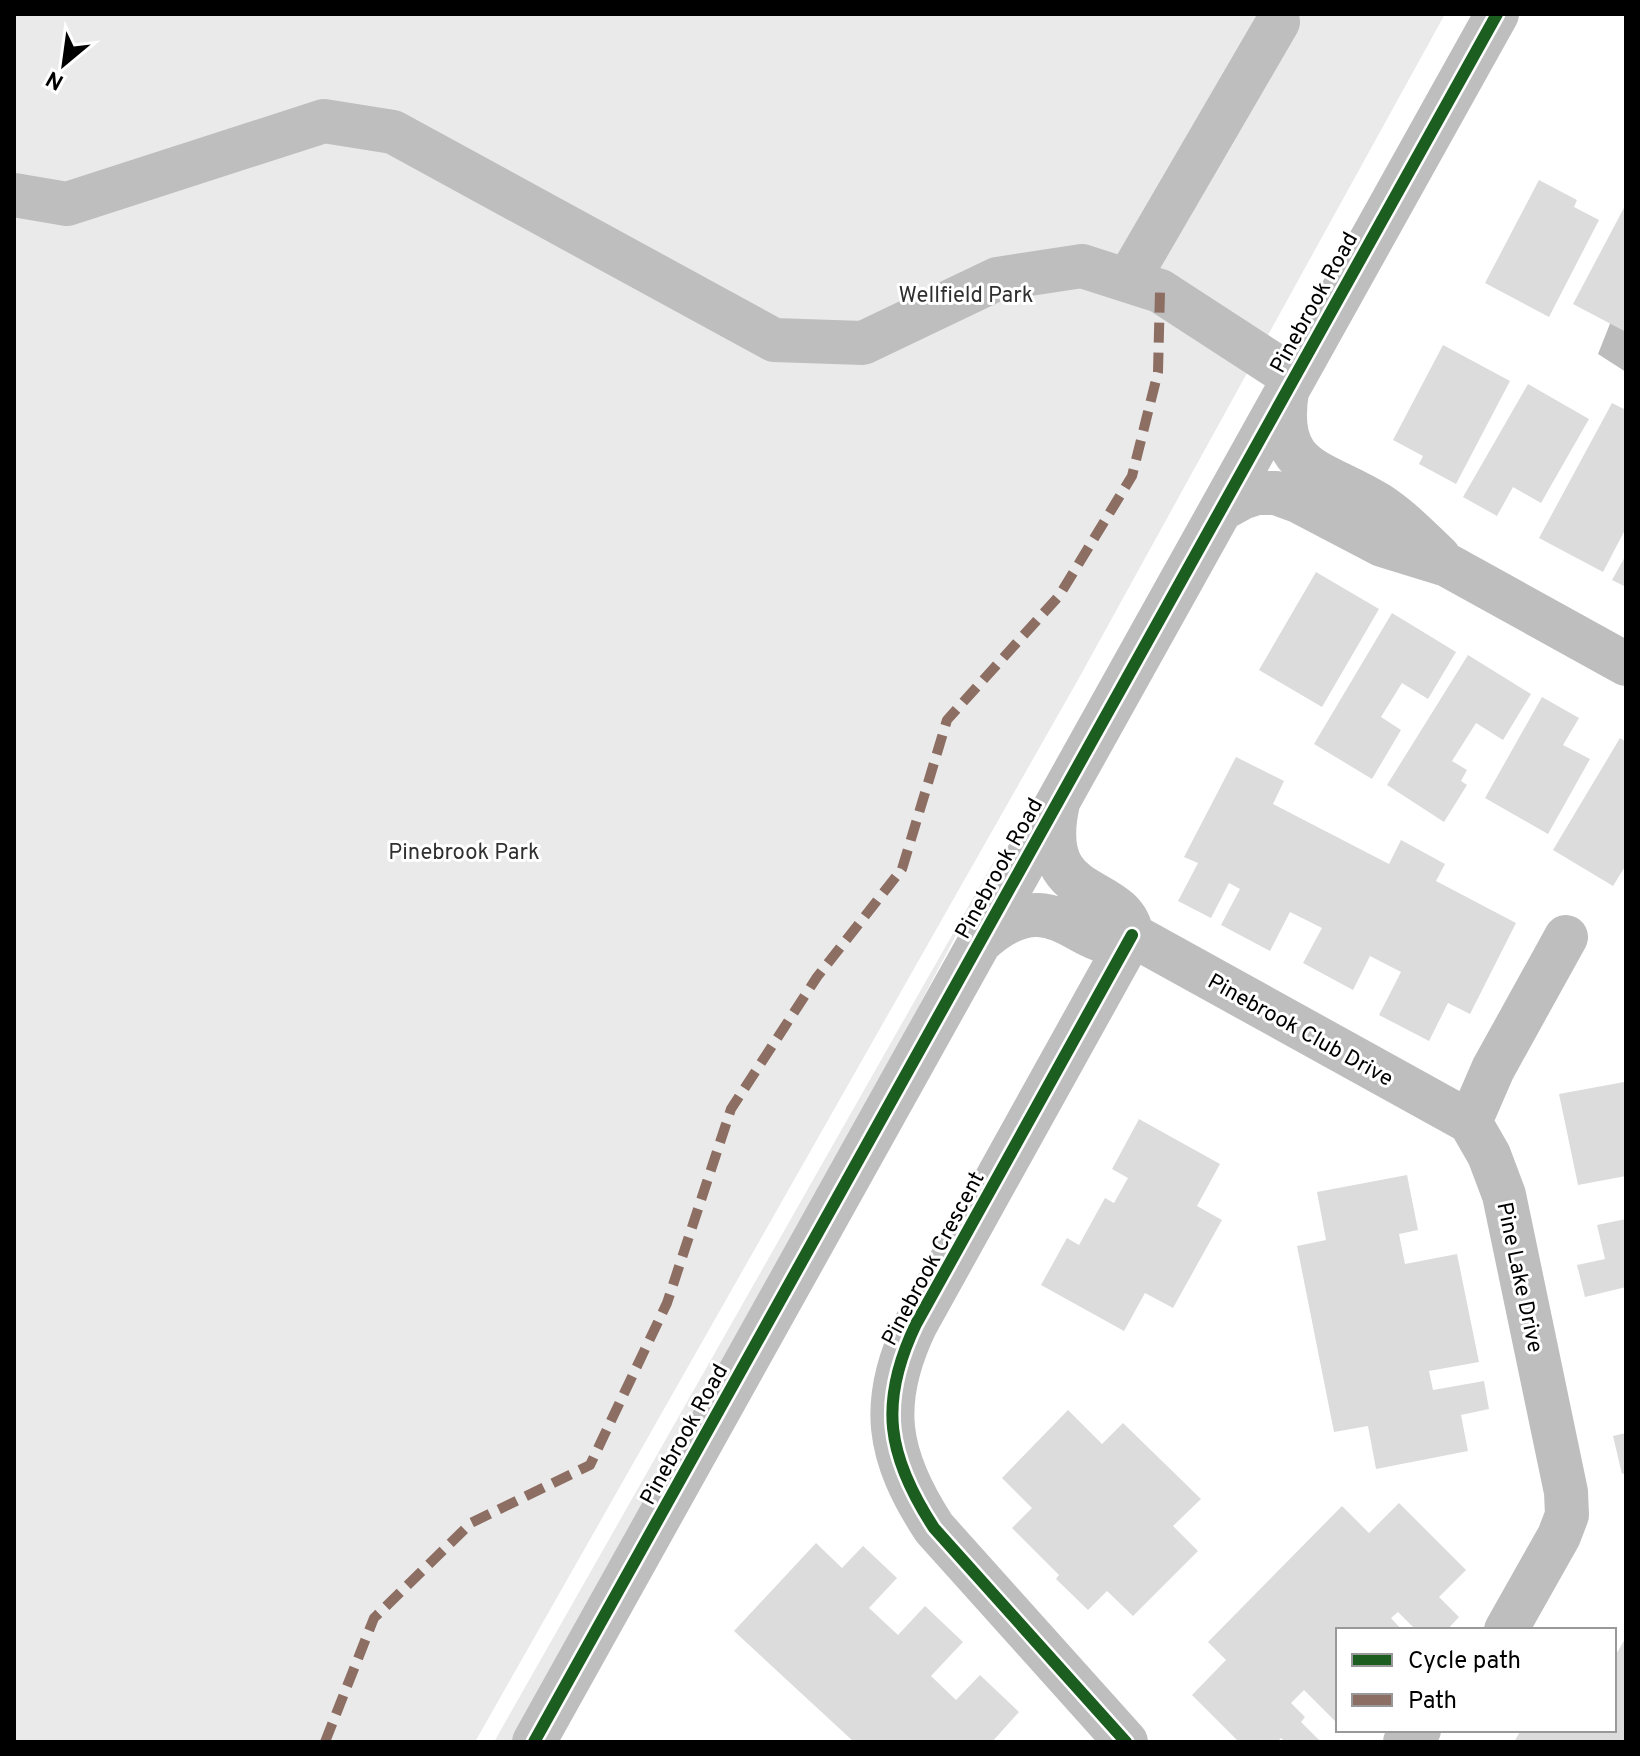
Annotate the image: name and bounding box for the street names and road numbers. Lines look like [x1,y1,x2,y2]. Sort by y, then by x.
street label: Pinebrook Road [1265,228,1365,378]
street label: Pinebrook Road [950,794,1050,944]
street label: Pinebrook Club Drive [1202,969,1397,1093]
street label: Pinebrook Crescent [877,1167,992,1351]
street label: Pine Lake Drive [1489,1200,1548,1355]
street label: Pinebrook Road [635,1360,735,1510]

